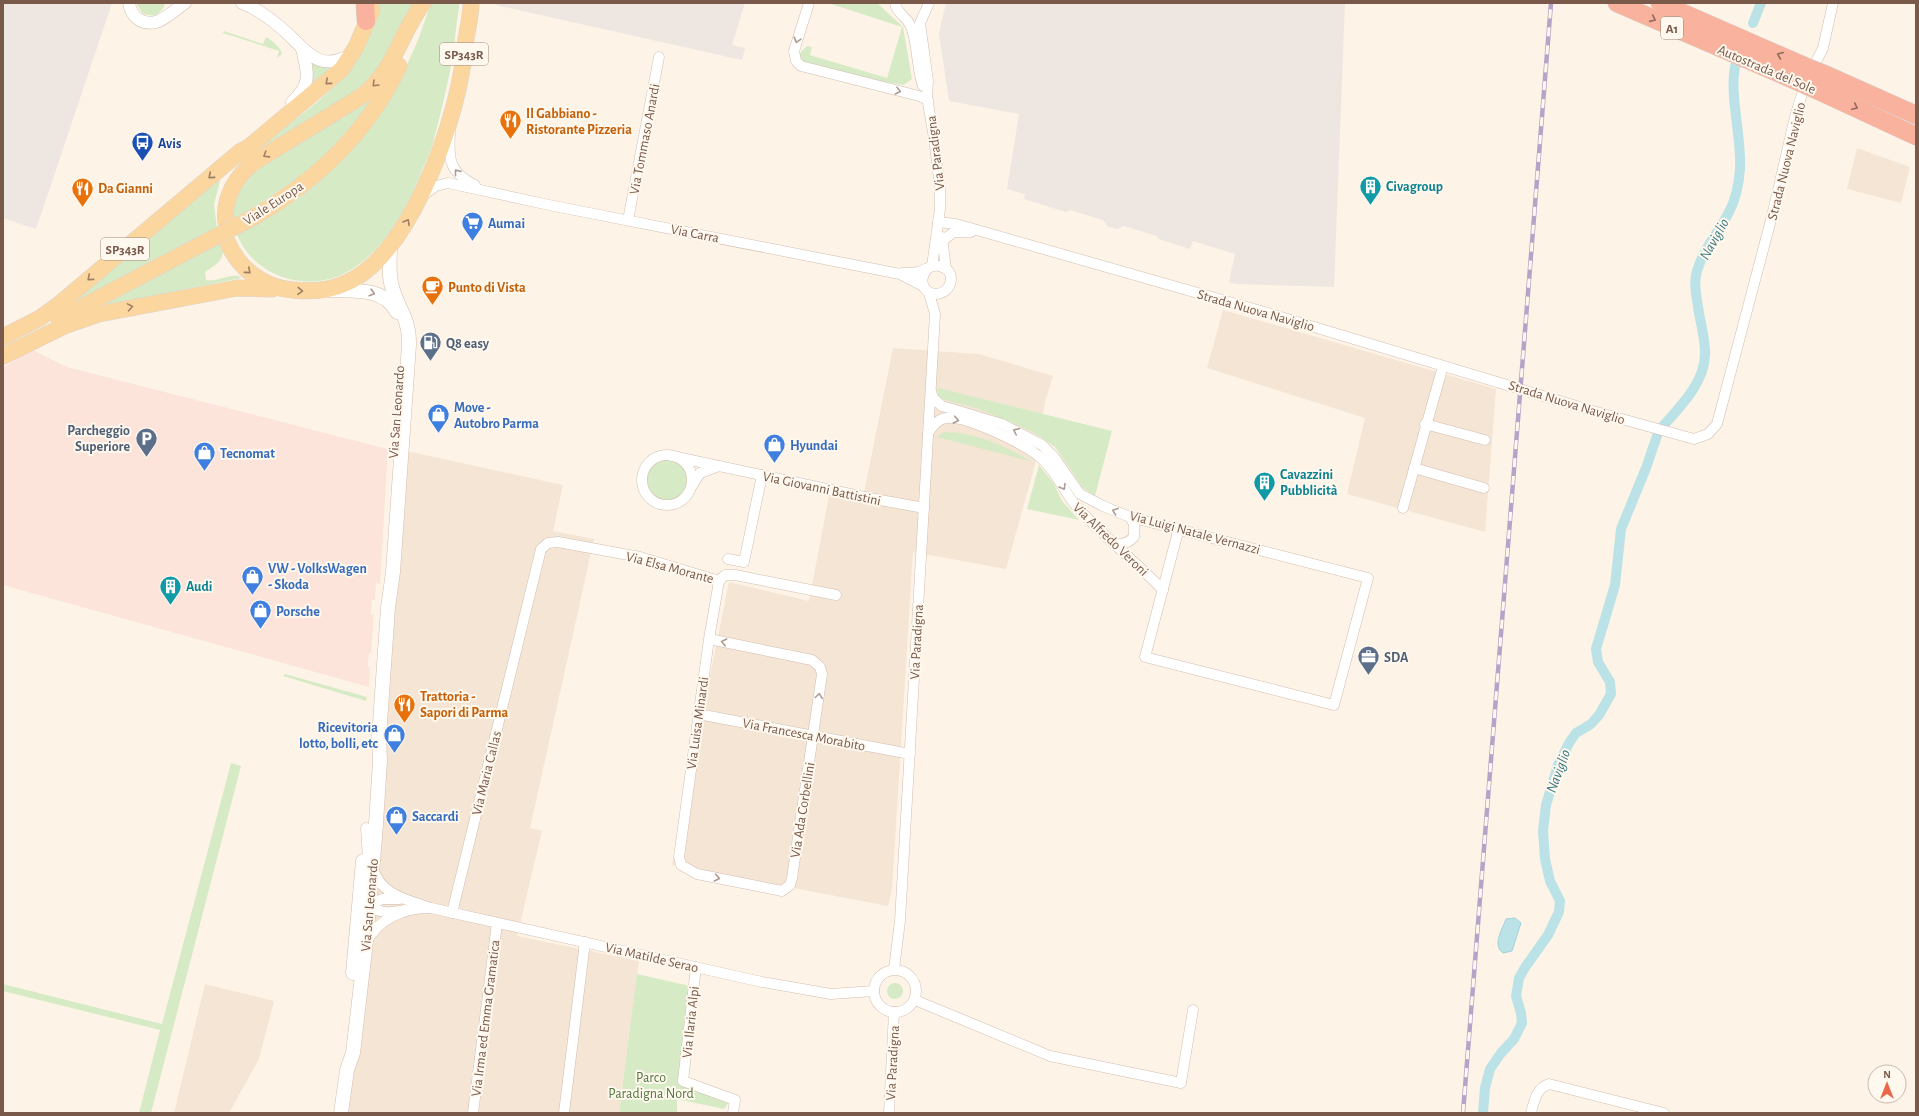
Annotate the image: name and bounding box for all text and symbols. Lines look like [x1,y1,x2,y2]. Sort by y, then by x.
one-way arrow [1648,14,1656,22]
road number: A1 [1661,17,1683,39]
one-way arrow [793,36,802,43]
road number: SP343R [440,43,488,65]
street label: Autostrada del Sole [1715,43,1818,97]
one-way arrow [1776,52,1784,60]
one-way arrow [325,78,332,85]
one-way arrow [372,79,380,87]
street label: Via Tommaso Anardi [627,83,663,196]
one-way arrow [895,86,902,94]
street label: Strada Nuova Naviglio [1766,101,1808,222]
one-way arrow [1850,102,1858,110]
place label: Il Gabbiano - Ristorante Pizzeria [526,107,632,137]
restaurant icon: Il Gabbiano - Ristorante Pizzeria [497,108,523,141]
street label: Via Paradigna [924,114,948,191]
bus stop icon: Avis [129,130,155,163]
place label: Avis [158,137,181,151]
one-way arrow [263,151,270,158]
one-way arrow [455,169,462,177]
one-way arrow [208,172,215,179]
building icon: Civagroup [1358,173,1384,206]
restaurant icon: Da Gianni [70,175,96,208]
street label: Viale Europa [241,179,306,228]
place label: Civagroup [1386,180,1443,194]
place label: Da Gianni [98,182,153,196]
supermarket icon: Aumai [459,210,485,243]
water label: Naviglio [1697,216,1732,263]
place label: Aumai [488,217,525,231]
one-way arrow [402,219,409,226]
street label: Via Carra [669,222,721,246]
road number: SP343R [101,238,149,260]
one-way arrow [243,266,251,273]
one-way arrow [87,274,95,281]
cafe icon: Punto di Vista [420,274,446,307]
place label: Punto di Vista [448,281,526,295]
one-way arrow [297,286,303,295]
one-way arrow [369,288,376,297]
street label: Strada Nuova Naviglio [1196,288,1316,334]
one-way arrow [127,304,133,312]
fuel station icon: Q8 easy [417,330,443,363]
place label: Q8 easy [446,337,490,351]
street label: Via San Leonardo [387,365,407,459]
street label: Strada Nuova Naviglio [1507,379,1627,427]
place label: Move - Autobro Parma [454,401,539,431]
shop icon: Move - Autobro Parma [426,402,452,435]
one-way arrow [953,415,959,423]
place label: Parcheggio Superiore [67,424,130,454]
parking icon: Parcheggio Superiore [133,425,159,458]
one-way arrow [1013,428,1020,436]
shop icon: Hyundai [762,432,788,465]
place label: Hyundai [790,439,838,453]
shop icon: Tecnomat [192,440,218,473]
place label: Tecnomat [220,447,275,461]
place label: Cavazzini Pubblicità [1280,468,1338,498]
building icon: Cavazzini Pubblicità [1251,469,1277,502]
street label: Via Giovanni Battistini [761,470,882,508]
one-way arrow [1058,483,1065,490]
street label: Via Alfredo Veroni [1070,500,1151,579]
one-way arrow [1111,507,1118,515]
street label: Via Luigi Natale Vernazzi [1128,509,1262,557]
street label: Via Elsa Morante [624,550,715,586]
place label: VW - VolksWagen - Skoda [268,562,367,592]
shop icon: VW - VolksWagen - Skoda [239,563,265,596]
building icon: Audi [157,573,183,606]
place label: Audi [186,580,212,594]
shop icon: Porsche [248,598,274,631]
street label: Via Paradigna [908,604,926,680]
place label: Porsche [276,605,320,619]
one-way arrow [721,638,727,646]
office icon: SDA [1355,644,1381,677]
place label: SDA [1384,651,1409,665]
street label: Via Luisa Minardi [685,676,711,770]
place label: Trattoria - Sapori di Parma [420,690,509,720]
restaurant icon: Trattoria - Sapori di Parma [391,691,417,724]
one-way arrow [814,693,823,699]
street label: Via Francesca Morabito [741,716,866,754]
place label: Ricevitoria lotto, bolli, etc [299,721,379,751]
shop icon: Ricevitoria lotto, bolli, etc [381,722,407,755]
street label: Via Maria Callas [470,730,504,817]
water label: Naviglio [1544,747,1573,795]
street label: Via Ada Corbellini [789,761,817,859]
shop icon: Saccardi [383,803,409,836]
place label: Saccardi [412,810,459,824]
street label: Via San Leonardo [359,858,381,952]
one-way arrow [714,874,720,882]
street label: Via Irma ed Emma Gramatica [469,938,503,1097]
street label: Via Matilde Serao [604,940,700,976]
street label: Via Ilaria Alpi [680,985,702,1059]
street label: Via Paradigna [884,1025,902,1101]
north arrow [1867,1064,1907,1104]
text: N [1883,1069,1891,1080]
park label: Parco Paradigna Nord [608,1071,694,1101]

